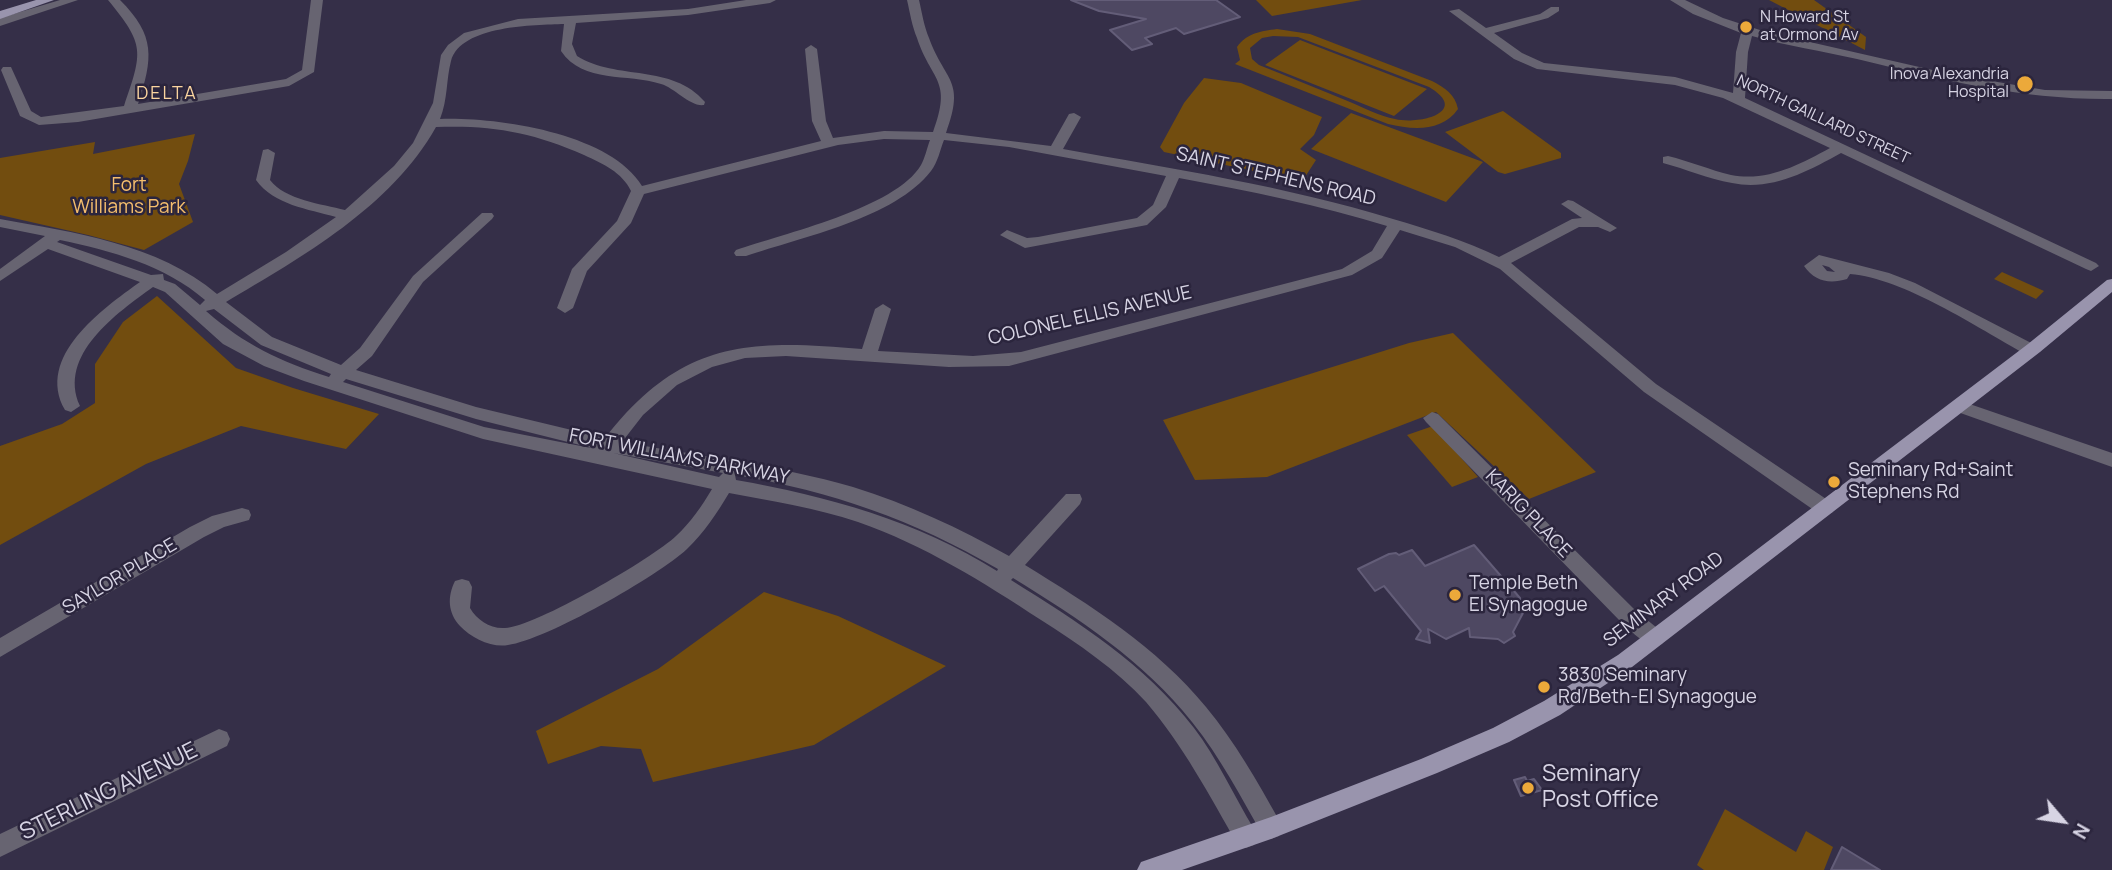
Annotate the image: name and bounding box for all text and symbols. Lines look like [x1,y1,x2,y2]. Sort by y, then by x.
place label: N Howard St at Ormond Av [1760,8,1859,46]
marker: N Howard St at Ormond Av [1738,19,1754,35]
place label: Inova Alexandria Hospital [1890,65,2009,103]
street label: NORTH GAILLARD STREET [1733,71,1913,169]
marker: Inova Alexandria Hospital [2015,74,2035,94]
district label: DELTA [137,83,197,105]
street label: SAINT STEPHENS ROAD [1174,143,1378,211]
park label: Fort Williams Park [72,175,186,219]
street label: COLONEL ELLIS AVENUE [986,281,1194,351]
street label: FORT WILLIAMS PARKWAY [567,424,791,490]
place label: Seminary Rd+Saint Stephens Rd [1848,460,2013,504]
street label: KARIG PLACE [1480,465,1576,563]
marker: Seminary Rd+Saint Stephens Rd [1826,474,1842,490]
street label: SAYLOR PLACE [59,534,181,620]
street label: SEMINARY ROAD [1600,547,1728,653]
place label: Temple Beth El Synagogue [1469,573,1588,617]
marker: Temple Beth El Synagogue [1447,587,1463,603]
place label: 3830 Seminary Rd/Beth-El Synagogue [1558,665,1757,709]
marker: 3830 Seminary Rd/Beth-El Synagogue [1536,679,1552,695]
street label: STERLING AVENUE [16,737,202,847]
place label: Seminary Post Office [1542,761,1659,815]
marker: Seminary Post Office [1520,780,1536,796]
north arrow [2028,786,2098,856]
text: N [2067,819,2096,843]

